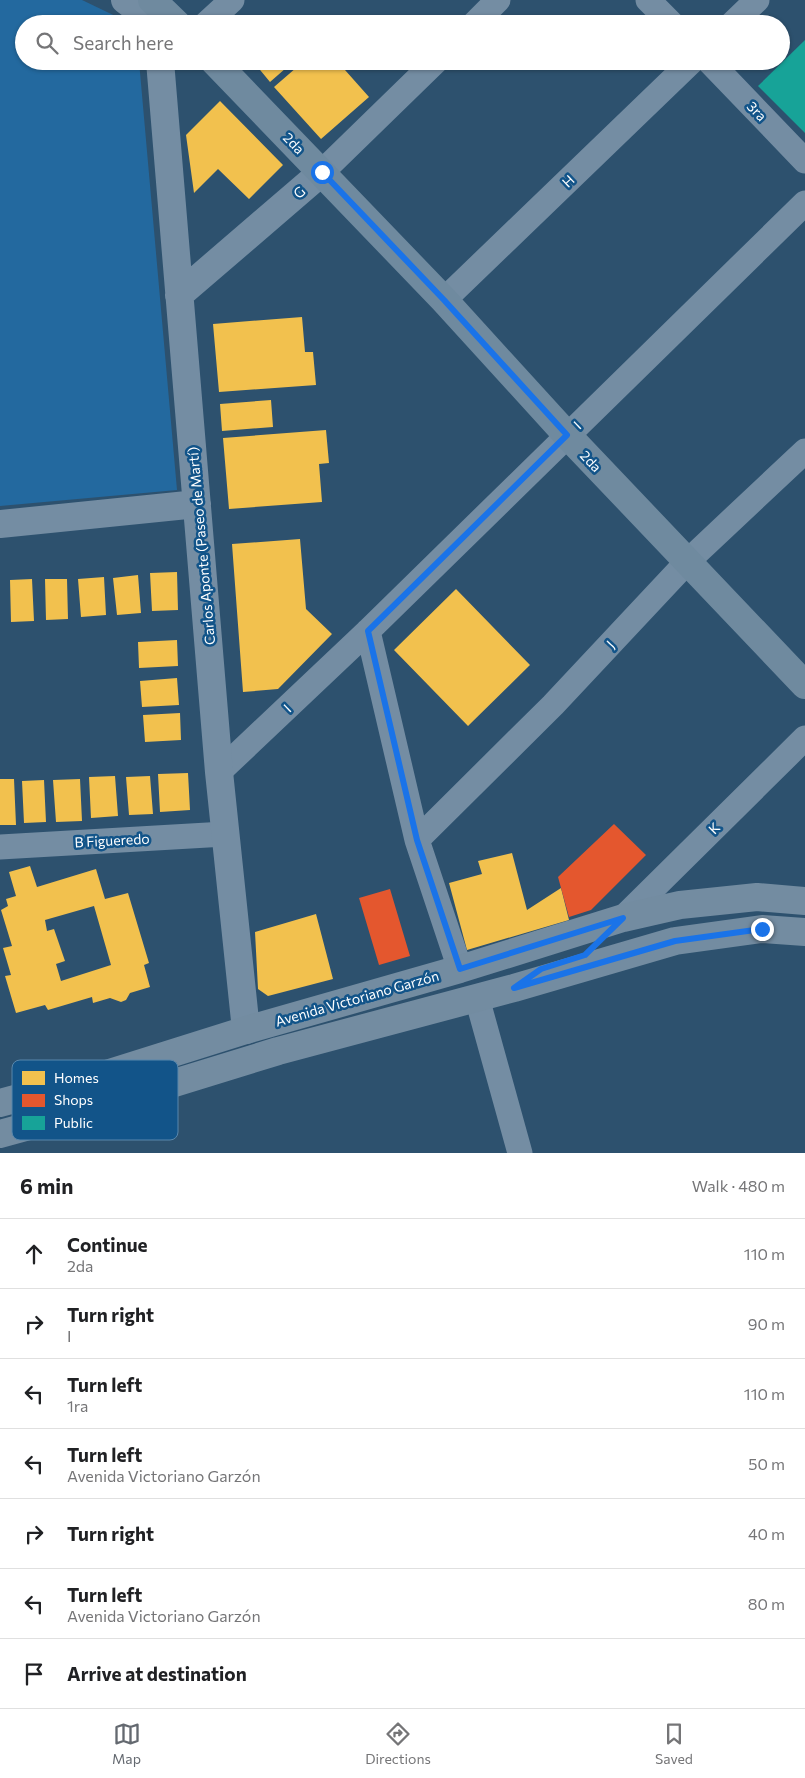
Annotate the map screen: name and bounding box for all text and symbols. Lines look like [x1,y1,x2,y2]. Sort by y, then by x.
search box [15,15,790,70]
icon: search [33,29,61,57]
text: Search here [73,31,173,54]
street label: 3ra [744,98,770,124]
street label: 2da [280,129,308,157]
route start [311,161,334,184]
street label: H [558,171,578,191]
street label: G [290,182,308,202]
street label: I [570,418,584,432]
street label: Carlos Aponte (Paseo de Martí) [184,446,218,646]
street label: 2da [577,447,605,475]
street label: J [602,637,618,651]
street label: I [280,701,294,715]
street label: K [705,819,723,837]
street label: B Figueredo [74,830,150,850]
route end [751,918,774,941]
street label: Avenida Victoriano Garzón [273,966,441,1030]
legend [12,1060,178,1140]
text: Homes [54,1069,99,1086]
text: Shops [54,1091,93,1108]
text: Public [54,1114,93,1131]
text: 6 min [20,1173,73,1198]
text: Walk · 480 m [692,1176,785,1195]
text: Continue [67,1233,147,1256]
icon: ahead [20,1240,48,1268]
text: 110 m [744,1244,785,1263]
text: 2da [67,1256,93,1275]
text: Turn right [67,1303,154,1326]
icon: right [20,1310,48,1338]
text: 90 m [748,1314,785,1333]
text: I [67,1326,71,1345]
text: Turn left [67,1373,142,1396]
icon: left [20,1380,48,1408]
text: 110 m [744,1384,785,1403]
text: 1ra [67,1396,88,1415]
text: Turn left [67,1443,142,1466]
icon: left [20,1450,48,1478]
text: 50 m [748,1454,785,1473]
text: Avenida Victoriano Garzón [67,1466,261,1485]
icon: right [20,1520,48,1548]
text: Turn right [67,1522,154,1545]
text: 40 m [748,1524,785,1543]
text: Turn left [67,1583,142,1606]
icon: left [20,1590,48,1618]
text: 80 m [748,1594,785,1613]
text: Avenida Victoriano Garzón [67,1606,261,1625]
icon: arrive [20,1660,48,1688]
text: Arrive at destination [67,1662,247,1685]
tab: Map [112,1720,141,1767]
tab: Directions [365,1720,431,1767]
tab: Saved [655,1720,693,1767]

